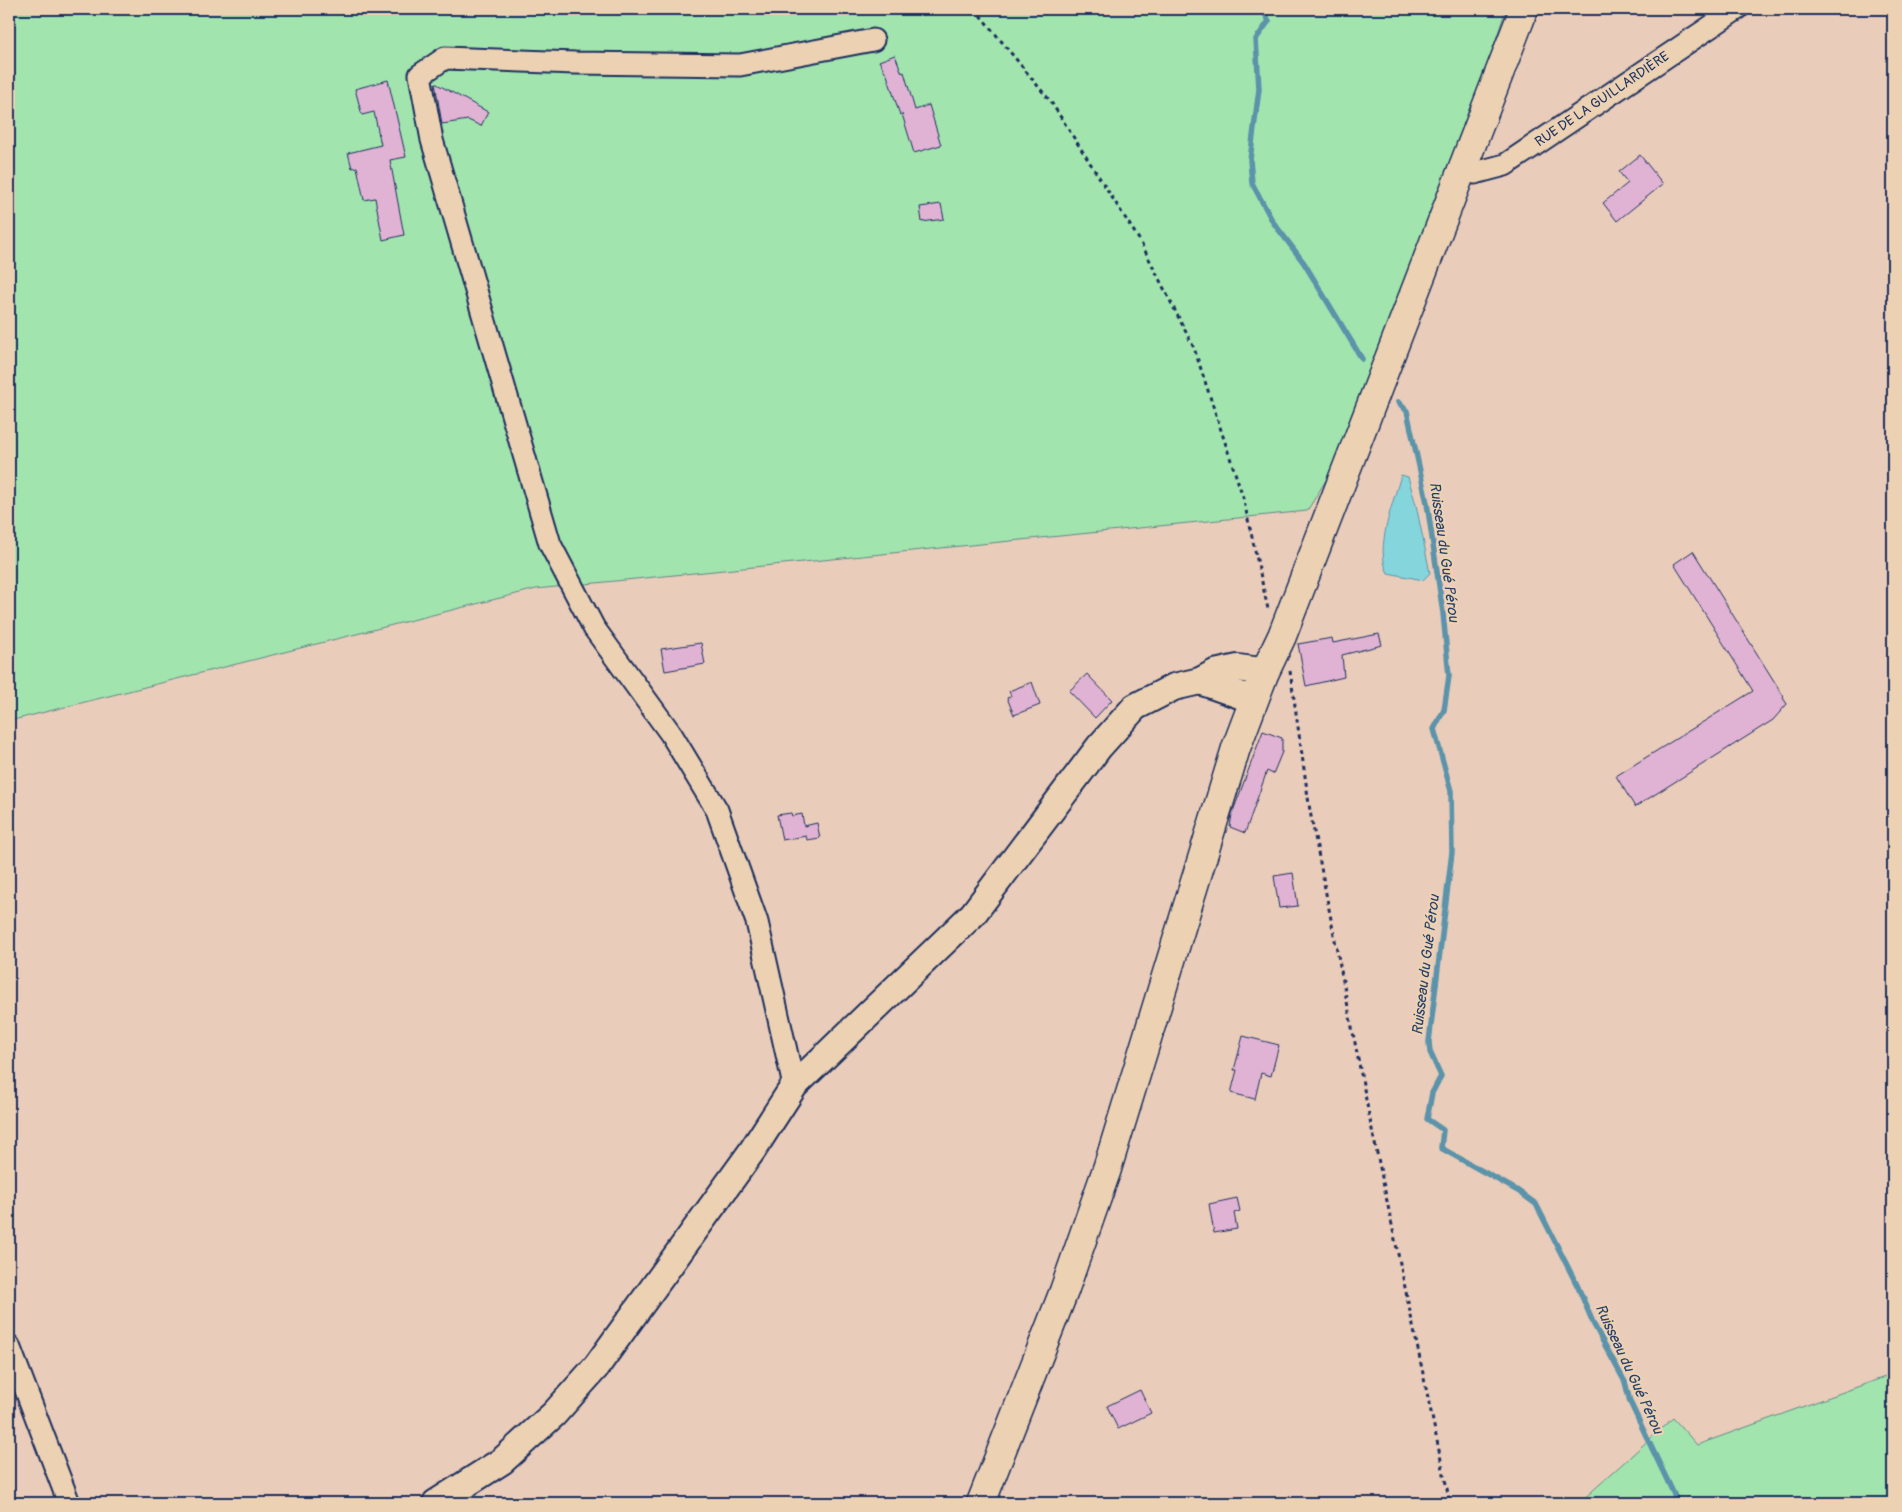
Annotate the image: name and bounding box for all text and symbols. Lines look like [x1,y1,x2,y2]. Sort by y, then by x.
street label: RUE DE LA GUILLARDIÈRE [1531,47,1672,150]
water label: Ruisseau du Gué Pérou [1425,481,1463,625]
water label: Ruisseau du Gué Pérou [1408,892,1444,1036]
water label: Ruisseau du Gué Pérou [1591,1301,1668,1438]

